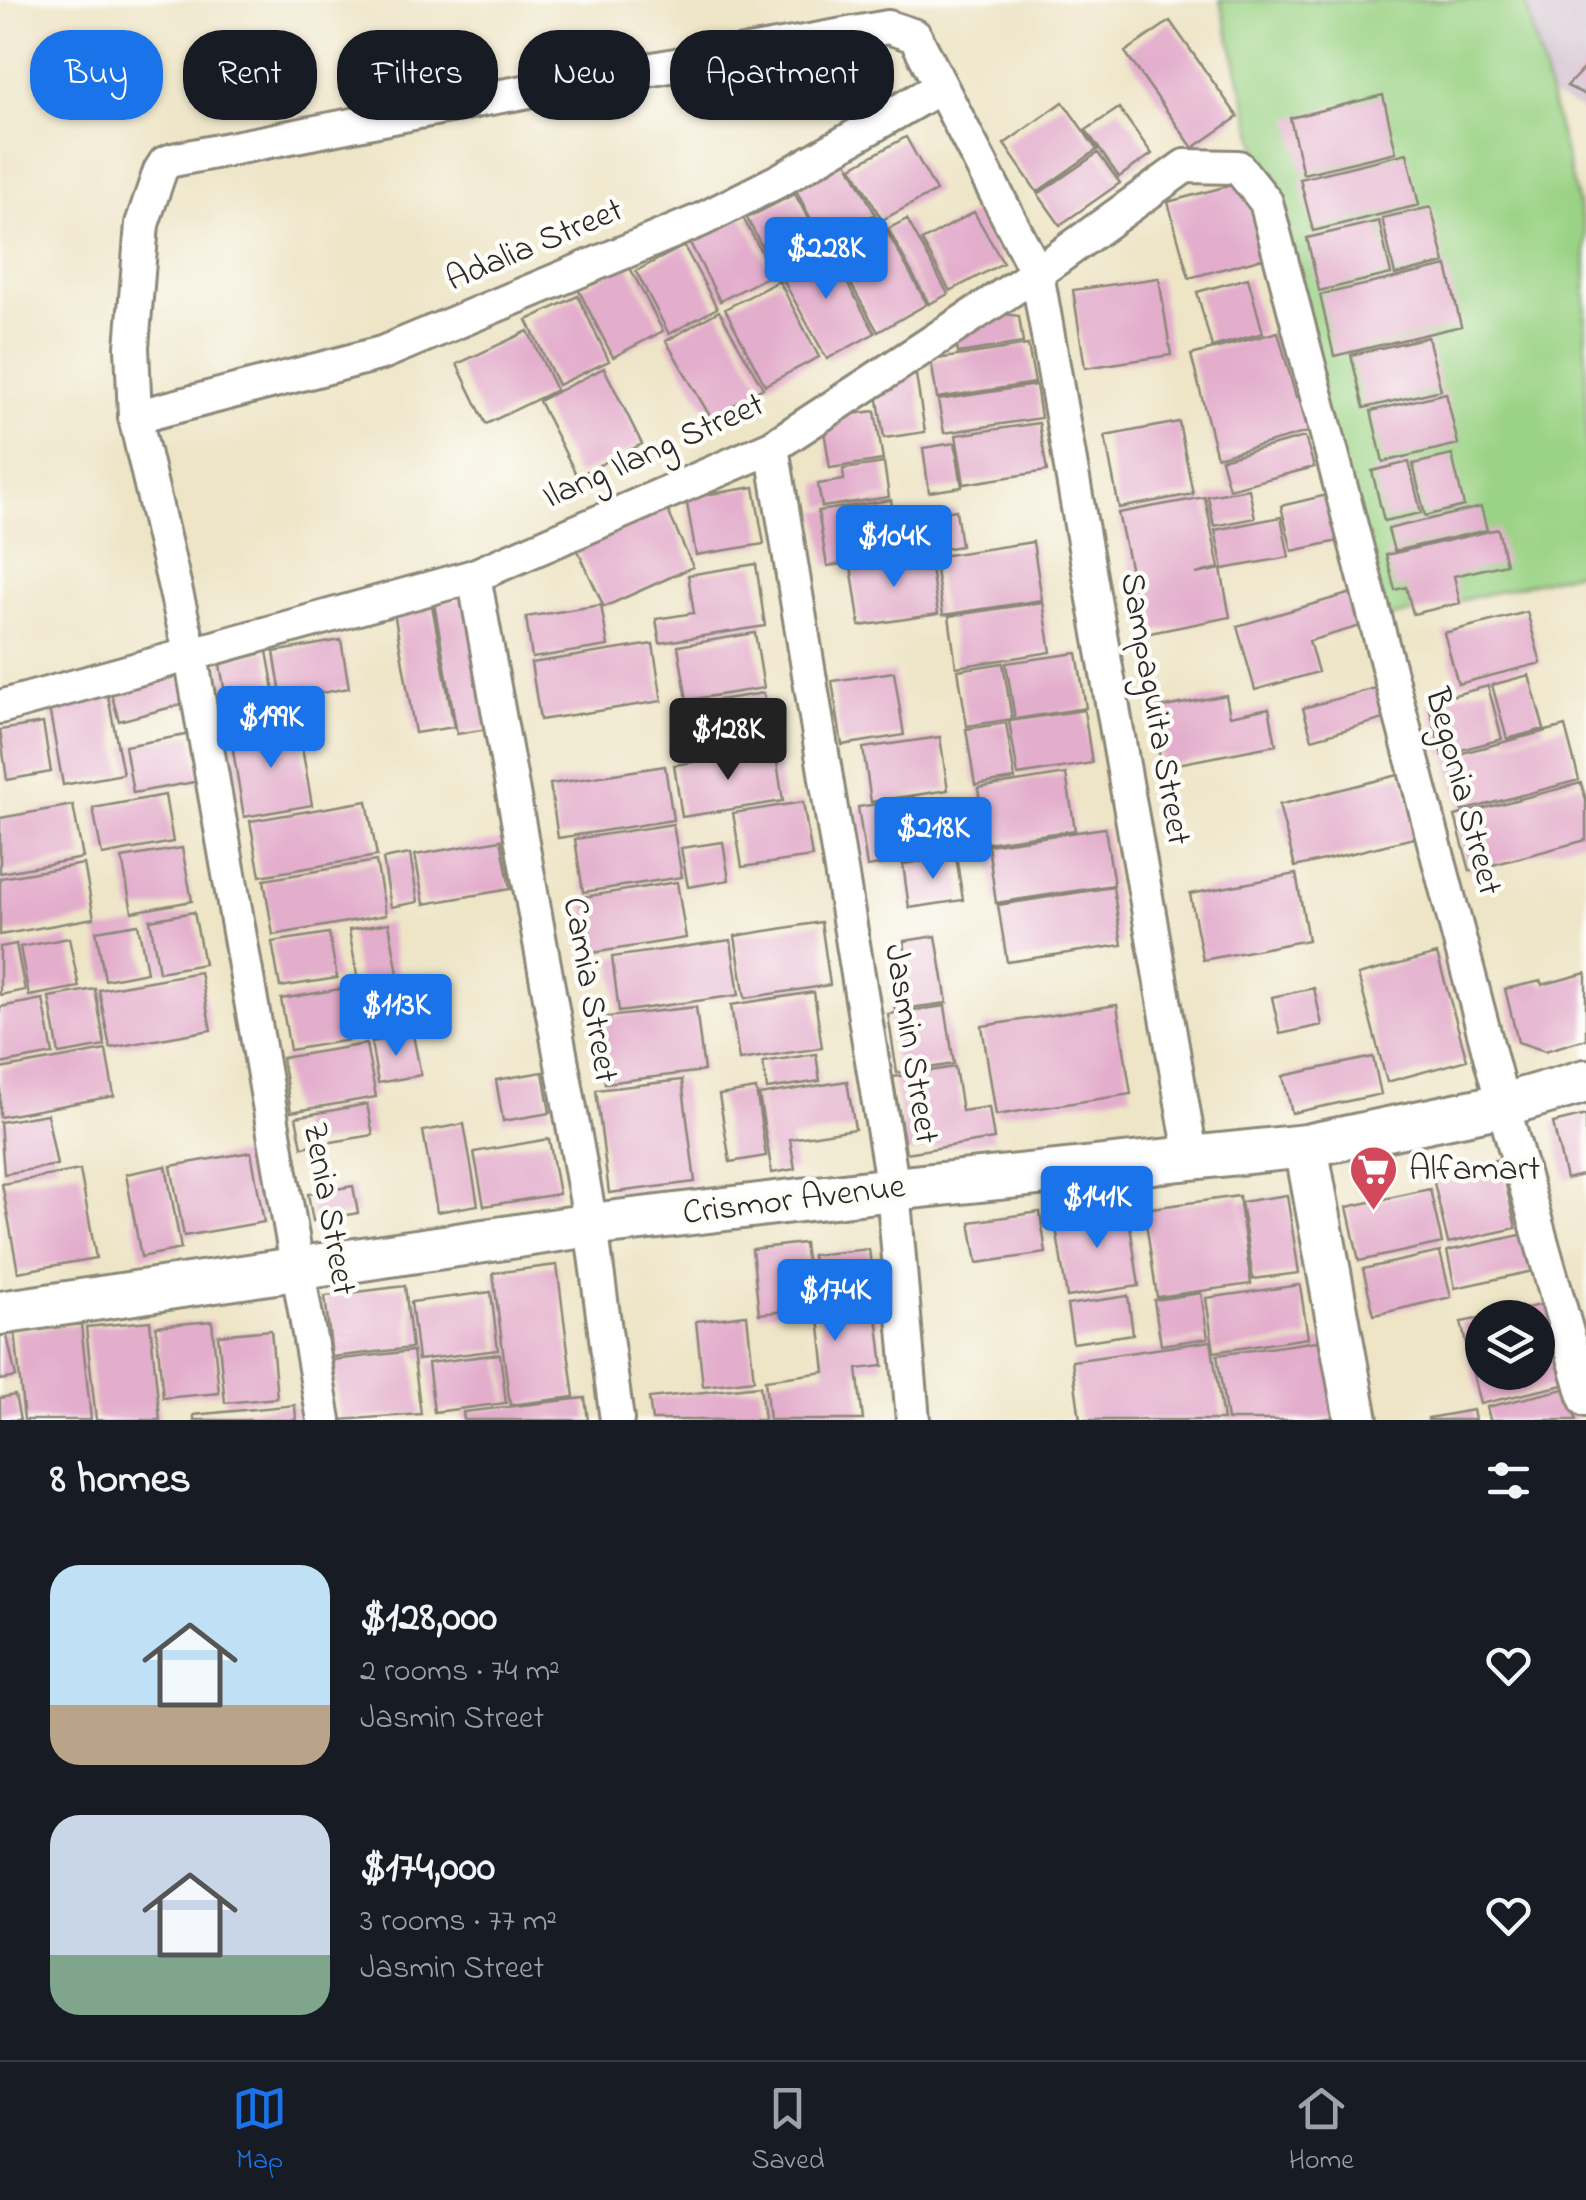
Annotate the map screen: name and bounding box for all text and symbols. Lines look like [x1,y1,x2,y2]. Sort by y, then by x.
chip: Buy [30,30,163,120]
chip: Rent [183,30,317,120]
chip: Filters [337,30,498,120]
chip: New [518,30,650,120]
chip: Apartment [670,30,894,120]
street label: Adalia Street [438,186,632,306]
pin: $228K [756,217,896,302]
text: $228K [787,226,865,273]
street label: Ilang Ilang Street [535,380,773,524]
pin: $104K [824,505,964,590]
text: $104K [858,514,930,561]
street label: Sampaguita Street [1105,569,1203,850]
street label: Begonia Street [1410,682,1514,902]
pin: $199K [201,686,341,771]
text: $199K [239,695,303,742]
pin: $128K [658,698,798,783]
text: $128K [692,707,764,754]
pin: $218K [863,797,1003,882]
text: $218K [897,806,969,853]
street label: Camia Street [548,893,630,1087]
street label: Jasmin Street [869,941,951,1148]
pin: $113K [326,974,466,1059]
text: $113K [362,983,430,1030]
street label: Zenia Street [288,1118,368,1300]
supermarket icon: Alfamart [1348,1144,1400,1212]
place label: Alfamart [1409,1145,1540,1196]
street label: Crismor Avenue [680,1162,908,1240]
pin: $141K [1027,1166,1167,1251]
text: $141K [1063,1175,1131,1222]
pin: $174K [765,1259,905,1344]
text: $174K [799,1268,871,1315]
map controls [1465,1300,1555,1390]
button: layers [1465,1300,1555,1390]
text: 8 homes [50,1450,191,1511]
icon: filters [1481,1453,1536,1508]
text: $128,000 [360,1588,497,1649]
icon: home [130,1605,250,1725]
icon: heart [1481,1638,1536,1693]
text: 2 rooms · 74 m² [360,1649,560,1696]
text: Jasmin Street [360,1696,544,1743]
text: $174,000 [360,1838,495,1899]
icon: home [130,1855,250,1975]
icon: heart [1481,1888,1536,1943]
text: 3 rooms · 77 m² [360,1899,557,1946]
text: Jasmin Street [360,1946,544,1993]
tab: Map [232,2081,287,2182]
tab: Saved [751,2081,824,2182]
tab: Home [1289,2081,1354,2182]

